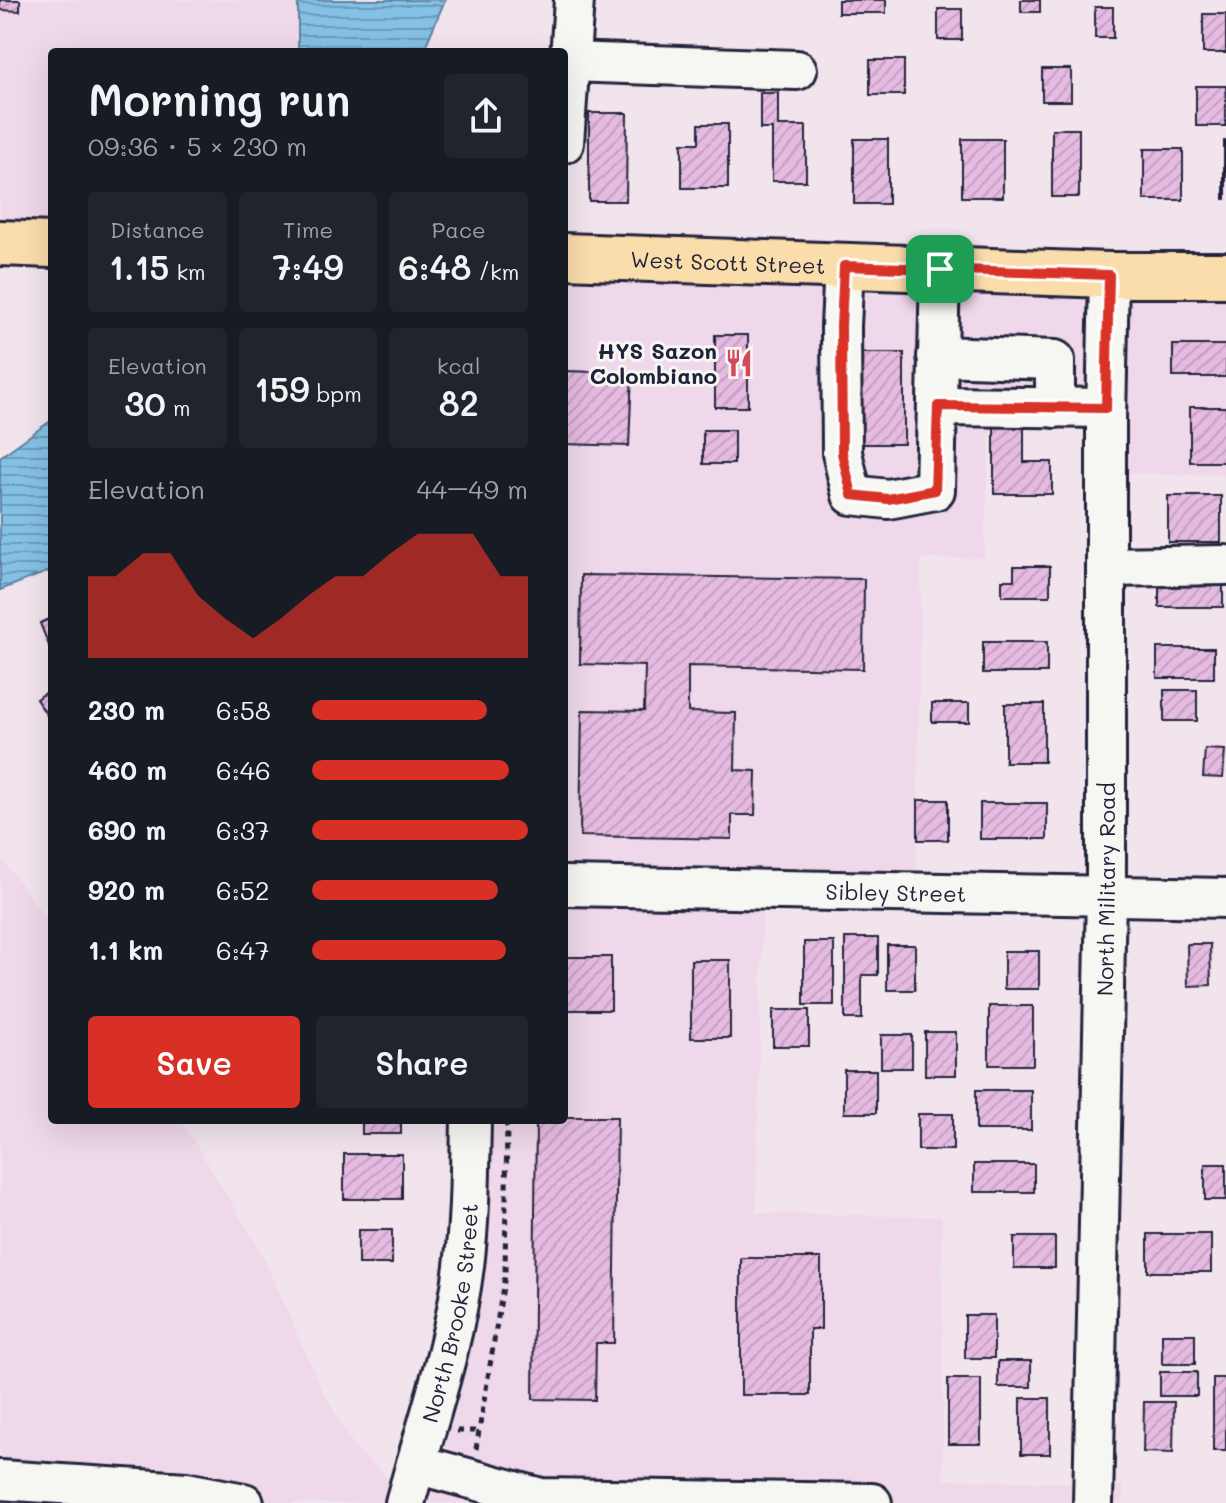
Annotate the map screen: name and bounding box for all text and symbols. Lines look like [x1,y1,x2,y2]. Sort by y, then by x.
text: Morning run [88,70,351,127]
button: share [444,74,528,158]
text: 09:36 · 5 × 230 m [88,129,307,163]
text: Distance [110,215,205,244]
text: Time [283,215,333,244]
text: Pace [432,215,486,244]
pin [906,235,974,303]
text: 1.15 [109,244,169,289]
text: 7:49 [272,244,343,289]
text: 6:48 [398,244,471,289]
street label: West Scott Street [630,244,826,280]
icon: arrive [918,247,962,291]
text: km [169,257,206,286]
text: /km [471,257,519,286]
place label: HYS Sazon Colombiano [590,336,717,390]
restaurant icon: HYS Sazon Colombiano [724,348,754,378]
text: Elevation [108,351,207,380]
text: kcal [437,351,481,380]
text: 159 [254,366,310,411]
text: bpm [310,379,362,408]
text: 30 [124,380,166,425]
text: 82 [439,380,479,425]
text: m [166,393,191,422]
text: Elevation [88,472,205,506]
text: 44–49 m [417,472,528,506]
text: 230 m [88,693,165,727]
text: 6:58 [216,693,271,727]
text: 460 m [88,753,167,787]
text: 6:46 [216,753,271,787]
street label: North Military Road [1089,782,1121,996]
text: 690 m [88,813,166,847]
text: 6:37 [216,813,269,847]
text: 920 m [88,873,165,907]
text: 6:52 [216,873,269,907]
street label: Sibley Street [825,876,967,908]
text: 1.1 km [88,933,163,967]
text: 6:47 [216,933,269,967]
button: Save [88,1016,300,1108]
button: Share [316,1016,528,1108]
street label: North Brooke Street [414,1203,483,1426]

